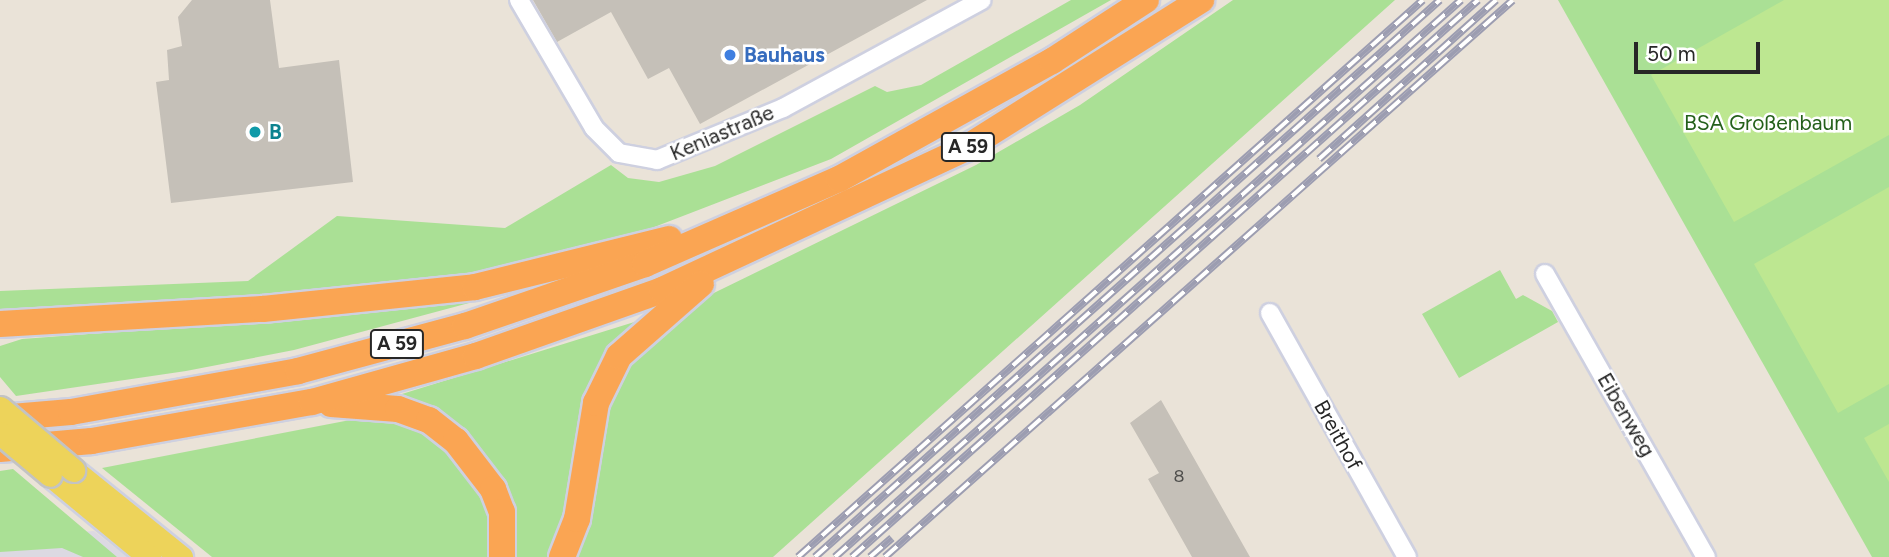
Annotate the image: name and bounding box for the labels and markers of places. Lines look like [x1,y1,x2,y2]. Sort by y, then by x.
place label: Bauhaus [744,42,825,68]
marker: Bauhaus [722,47,738,63]
place label: B [269,119,282,145]
marker: B [247,124,263,140]

